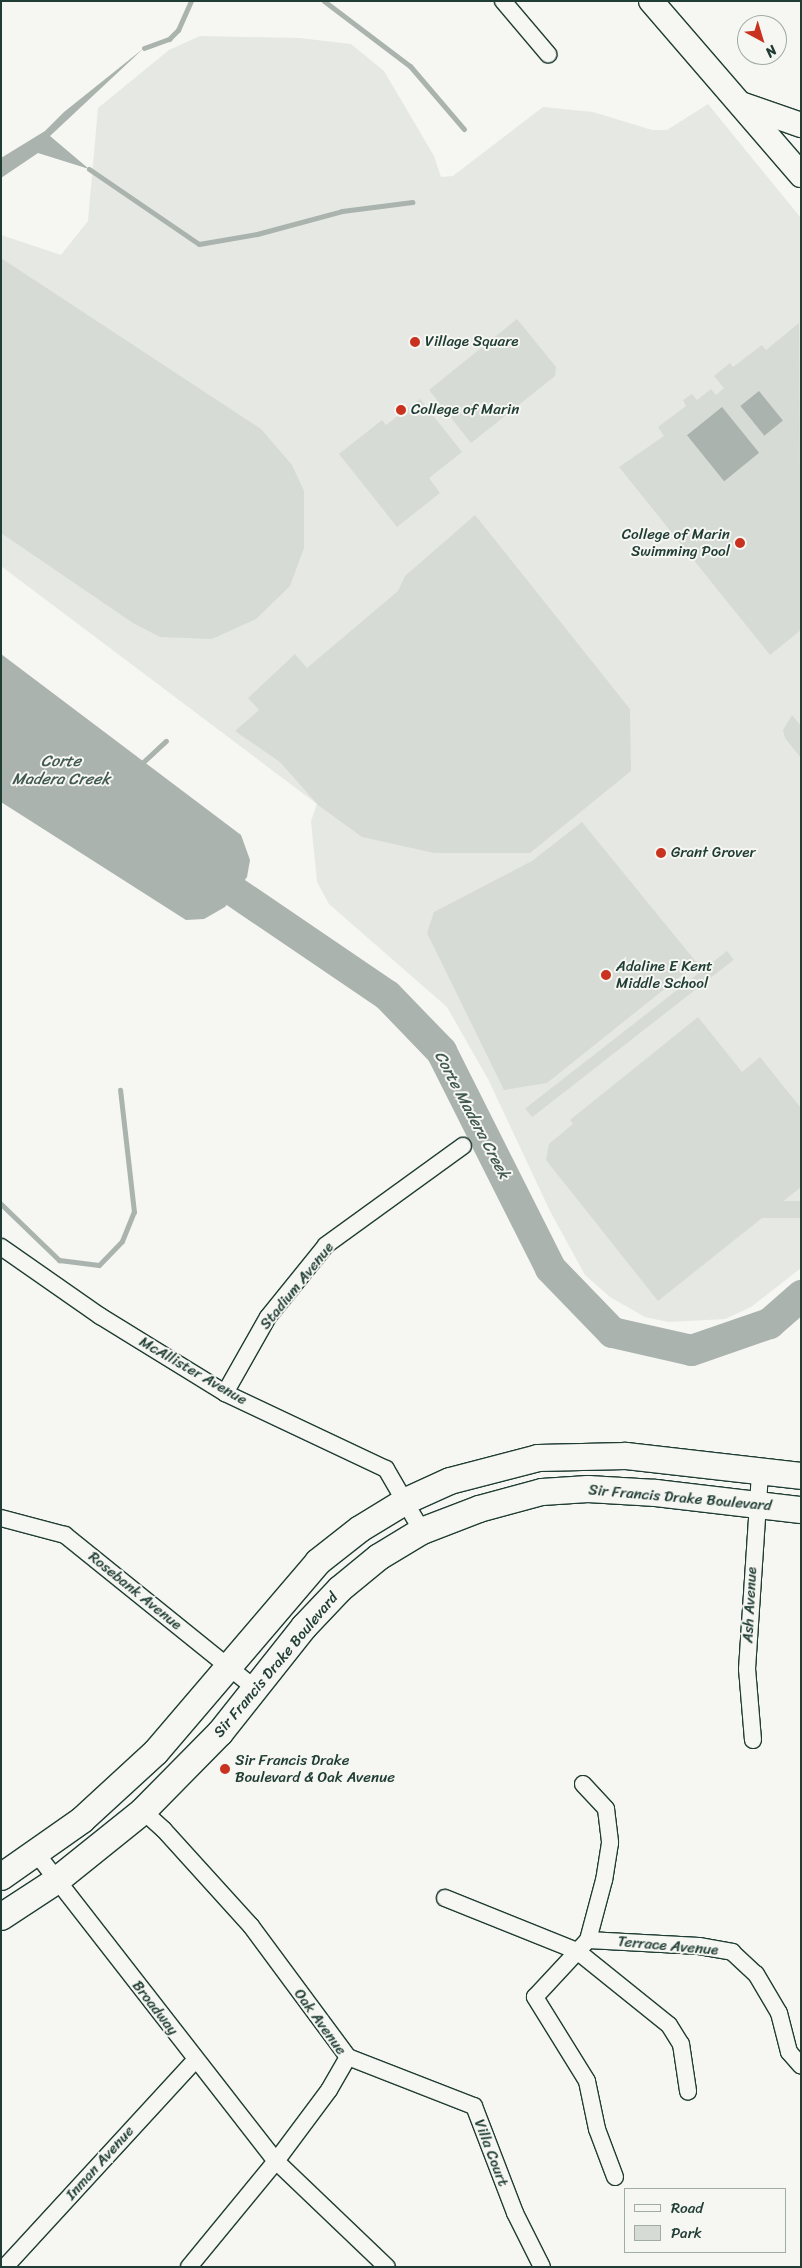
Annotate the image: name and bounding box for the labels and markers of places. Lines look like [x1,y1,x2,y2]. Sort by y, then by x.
place label: Village Square [425,333,519,351]
marker: Village Square [409,336,421,348]
place label: College of Marin [411,401,519,419]
marker: College of Marin [395,404,407,416]
place label: College of Marin Swimming Pool [622,525,730,560]
marker: College of Marin Swimming Pool [734,537,746,549]
place label: Grant Grover [671,844,756,862]
marker: Grant Grover [655,847,667,859]
place label: Adaline E Kent Middle School [616,957,713,992]
marker: Adaline E Kent Middle School [600,969,612,981]
place label: Sir Francis Drake Boulevard & Oak Avenue [235,1751,394,1786]
marker: Sir Francis Drake Boulevard & Oak Avenue [219,1763,231,1775]

